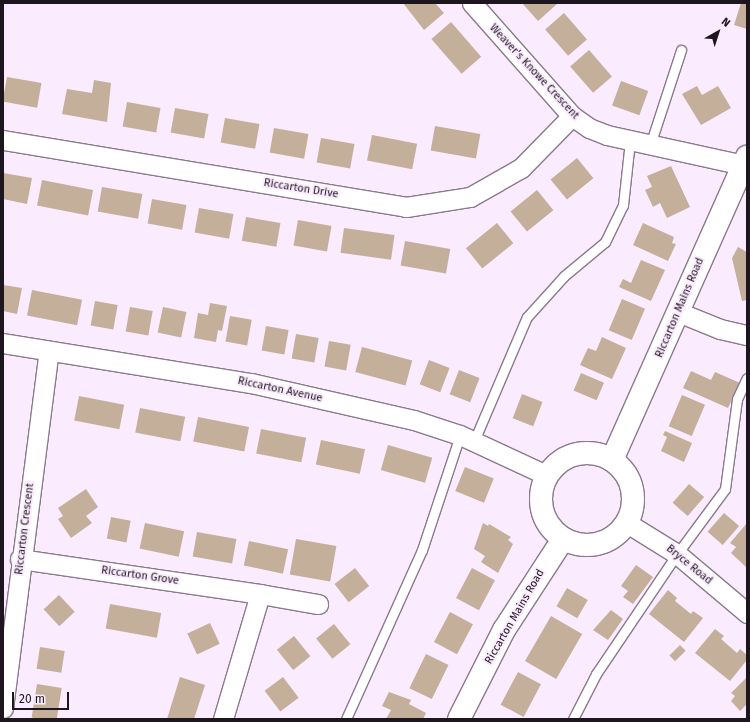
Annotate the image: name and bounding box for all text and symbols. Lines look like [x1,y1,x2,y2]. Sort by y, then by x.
north arrow [698,12,738,52]
text: N [719,15,733,30]
street label: Weaver's Knowe Crescent [486,22,582,122]
street label: Riccarton Drive [263,177,339,201]
street label: Riccarton Mains Road [653,256,707,360]
street label: Riccarton Avenue [236,375,324,405]
street label: Riccarton Crescent [13,482,37,576]
street label: Bryce Road [663,542,715,588]
street label: Riccarton Grove [100,564,180,588]
street label: Riccarton Mains Road [482,567,548,667]
scale bar [14,684,71,710]
text: 20 m [19,692,45,706]

